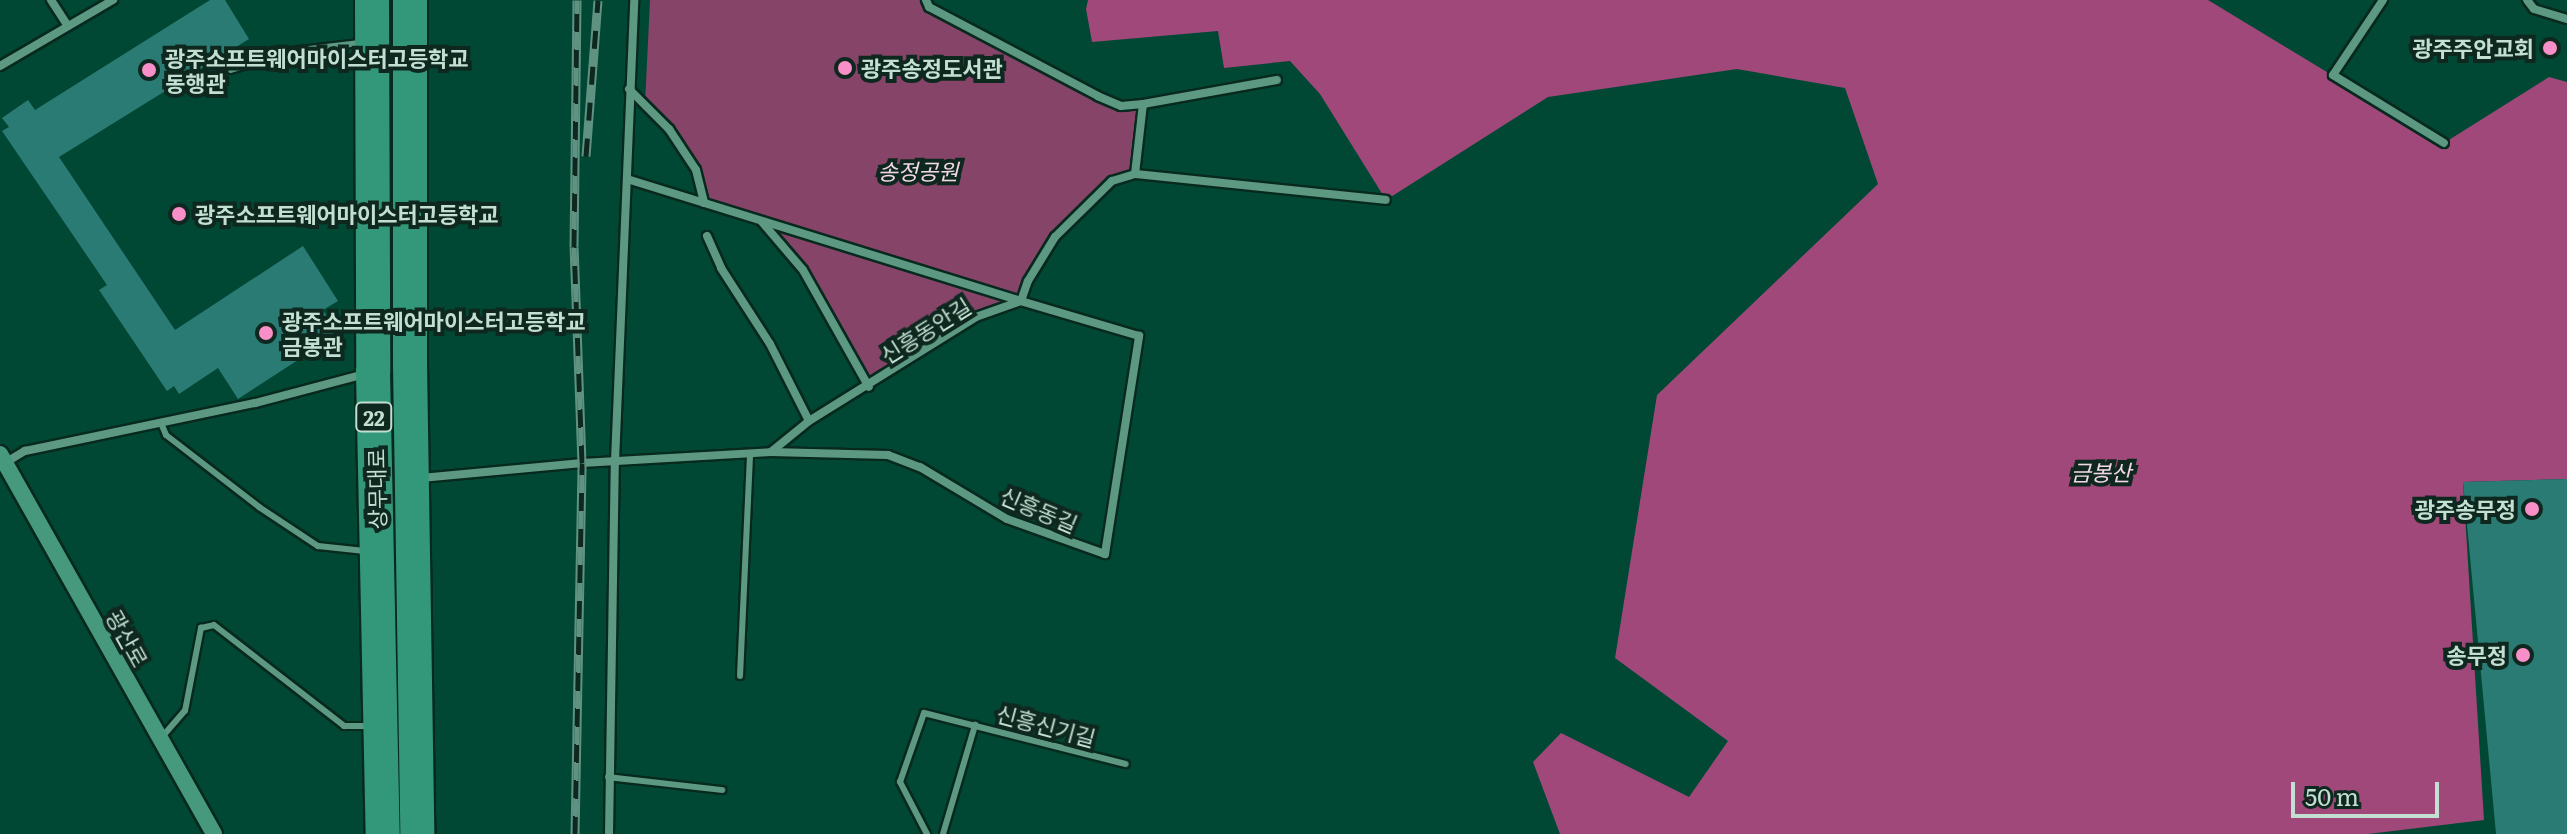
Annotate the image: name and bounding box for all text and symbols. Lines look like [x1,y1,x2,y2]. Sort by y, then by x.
place label: 광주주안교회 [2413,35,2534,61]
marker: 광주주안교회 [2541,39,2559,57]
place label: 광주소프트웨어마이스터고등학교 동행관 [165,44,469,96]
place label: 광주송정도서관 [861,55,1003,81]
marker: 광주송정도서관 [836,59,854,77]
marker: 광주소프트웨어마이스터고등학교 동행관 [140,61,158,79]
park label: 송정공원 [878,158,958,184]
place label: 광주소프트웨어마이스터고등학교 [195,201,499,227]
marker: 광주소프트웨어마이스터고등학교 [170,205,188,223]
street label: 신흥동안길 [875,292,975,368]
place label: 광주소프트웨어마이스터고등학교 금봉관 [282,307,586,358]
marker: 광주소프트웨어마이스터고등학교 금봉관 [257,324,275,342]
road number: 22 [354,401,394,433]
street label: 상무대로 [362,448,390,530]
park label: 금봉산 [2071,459,2131,485]
street label: 신흥동길 [997,481,1081,537]
place label: 광주송무정 [2415,496,2516,522]
marker: 광주송무정 [2523,500,2541,518]
street label: 광산로 [102,605,154,671]
place label: 송무정 [2446,642,2507,668]
marker: 송무정 [2514,646,2532,664]
street label: 신흥신기길 [994,699,1098,751]
scale bar [2295,766,2443,816]
text: 50 m [2305,778,2359,813]

